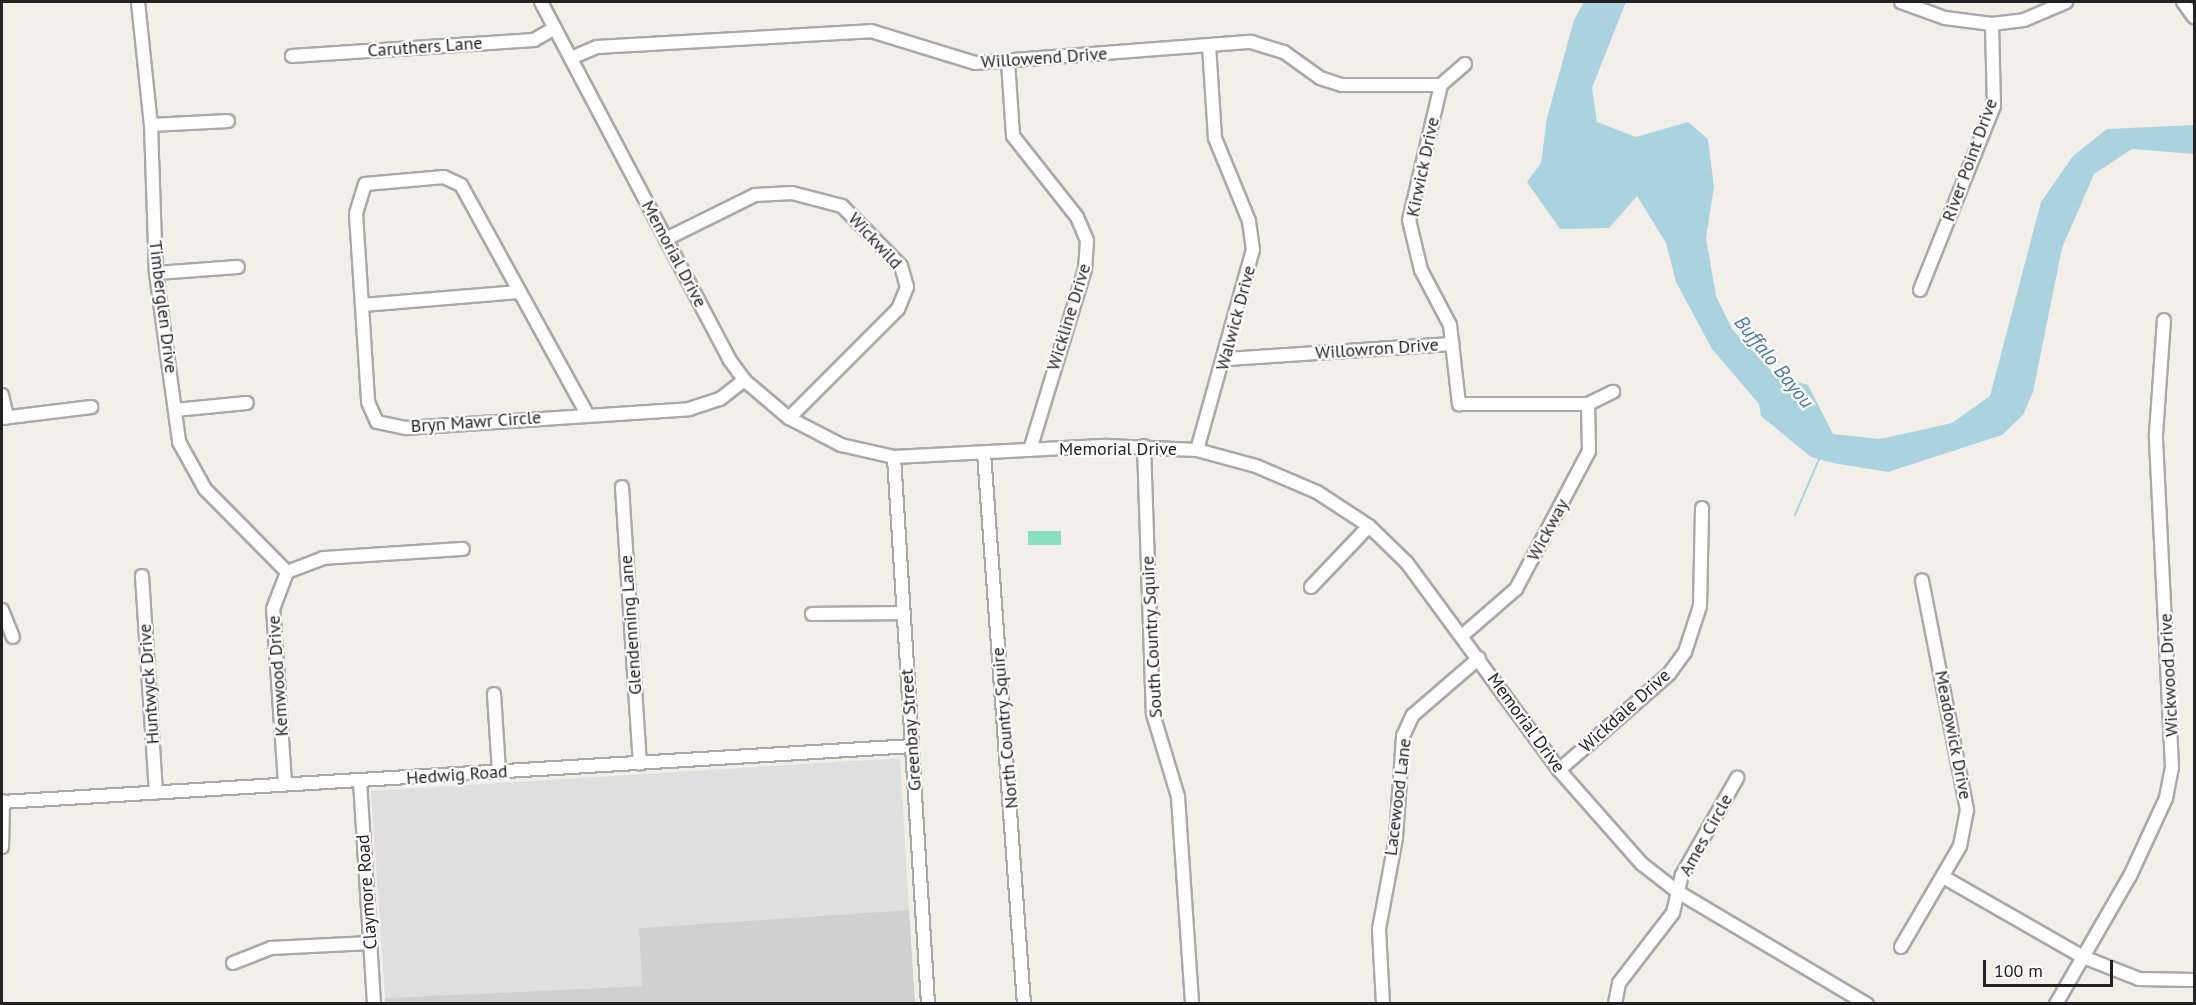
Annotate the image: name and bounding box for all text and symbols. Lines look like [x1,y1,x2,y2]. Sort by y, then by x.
street label: Caruthers Lane [367,32,483,62]
street label: Willowend Drive [980,43,1108,73]
street label: River Point Drive [1938,96,2002,224]
street label: Kirwick Drive [1402,115,1444,219]
street label: Memorial Drive [637,197,711,311]
street label: Wickwild [843,208,907,274]
street label: Timberglen Drive [144,239,182,375]
street label: Wickline Drive [1042,261,1096,373]
street label: Walwick Drive [1212,263,1260,373]
water label: Buffalo Bayou [1729,311,1819,413]
street label: Willowron Drive [1315,334,1439,364]
street label: Bryn Mawr Circle [410,407,542,437]
street label: Memorial Drive [1059,438,1177,460]
street label: Wickway [1523,495,1573,565]
street label: Glendenning Lane [615,555,647,695]
street label: South Country Squire [1137,555,1167,719]
street label: Wickwood Drive [2155,613,2183,737]
street label: Kemwood Drive [263,615,293,737]
street label: Huntwyck Drive [134,623,164,745]
street label: North Country Squire [987,646,1023,810]
street label: Wickdale Drive [1575,665,1675,757]
street label: Greenbay Street [896,668,926,792]
street label: Meadowick Drive [1930,668,1976,802]
street label: Memorial Drive [1483,669,1569,777]
street label: Lacewood Lane [1380,737,1416,857]
street label: Hedwig Road [406,761,508,789]
street label: Ames Circle [1675,790,1737,880]
street label: Claymore Road [352,834,382,950]
scale bar [1986,948,2116,986]
text: 100 m [1994,959,2043,982]

